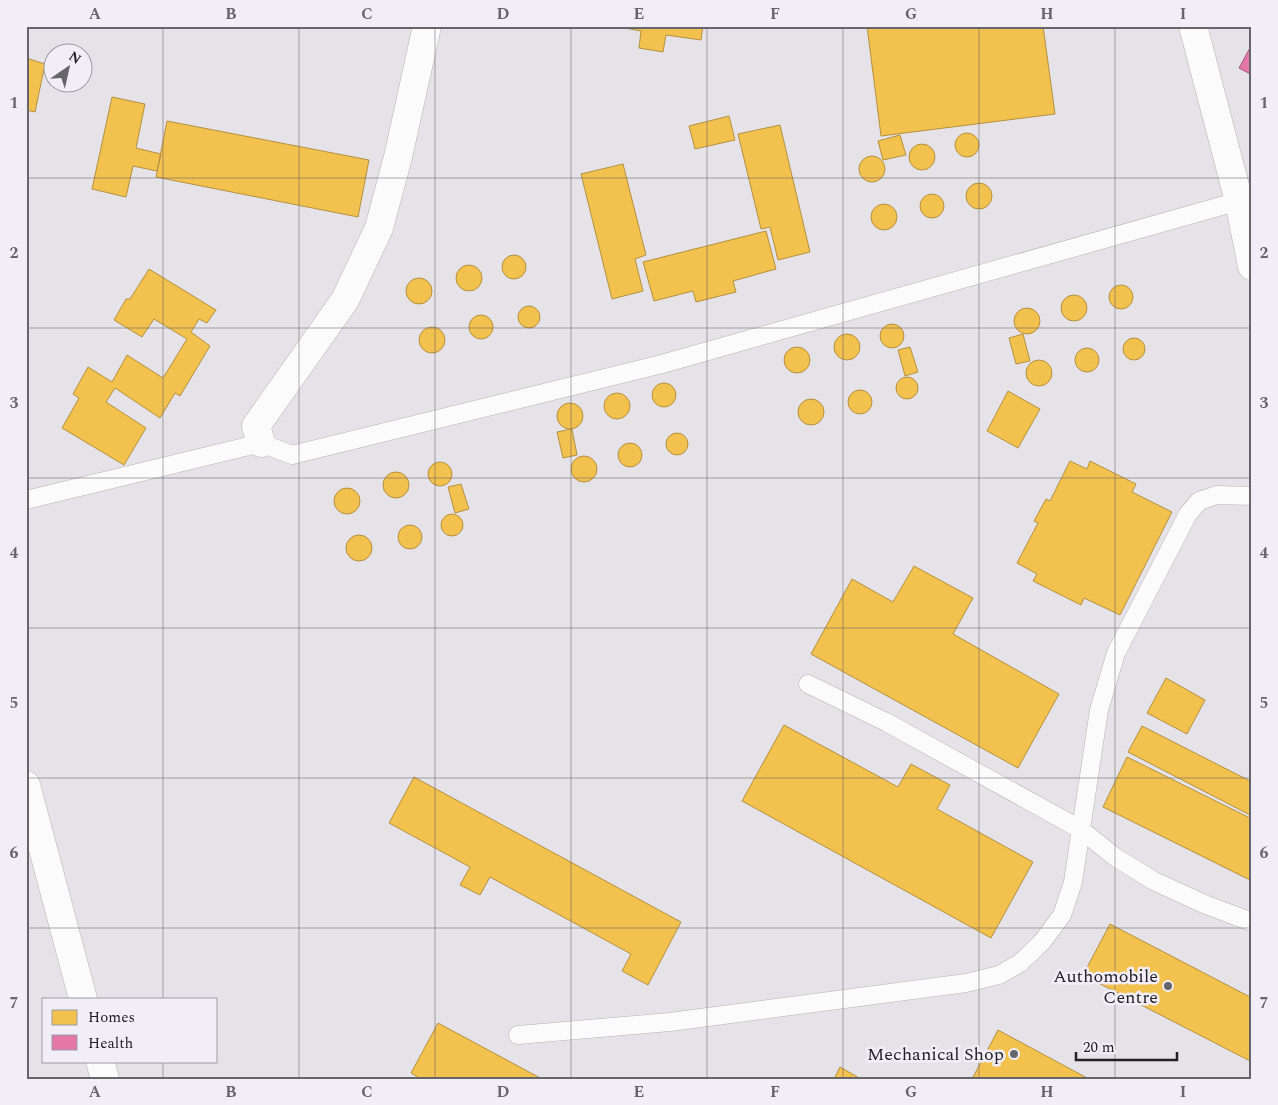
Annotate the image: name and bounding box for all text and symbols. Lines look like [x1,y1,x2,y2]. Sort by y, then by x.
text: A [89,2,102,26]
text: B [225,2,237,26]
text: C [361,2,373,26]
text: D [497,2,510,26]
text: E [634,2,644,26]
text: F [770,2,780,26]
text: G [905,2,917,26]
text: H [1040,2,1054,26]
text: I [1180,2,1186,26]
north arrow [42,42,92,92]
text: N [64,46,86,70]
text: 1 [10,91,18,115]
text: 1 [1260,91,1268,115]
text: 2 [10,241,19,265]
text: 2 [1260,241,1269,265]
text: 3 [10,391,19,415]
text: 3 [1260,391,1269,415]
text: 4 [10,541,19,565]
text: 4 [1260,541,1269,565]
text: 5 [10,691,18,715]
text: 5 [1260,691,1268,715]
text: 6 [10,841,19,865]
text: 6 [1260,841,1269,865]
place label: Authomobile Centre [1053,963,1158,1011]
marker: Authomobile Centre [1162,980,1174,992]
text: 7 [10,991,19,1015]
text: 7 [1260,991,1269,1015]
legend [42,998,218,1062]
text: Homes [88,1006,135,1029]
scale bar [1076,1030,1177,1062]
text: Health [88,1032,133,1055]
text: 20 m [1083,1036,1115,1059]
place label: Mechanical Shop [867,1041,1004,1068]
marker: Mechanical Shop [1008,1048,1020,1060]
text: A [89,1080,102,1104]
text: B [225,1080,237,1104]
text: C [361,1080,373,1104]
text: D [497,1080,510,1104]
text: E [634,1080,644,1104]
text: F [770,1080,780,1104]
text: G [905,1080,917,1104]
text: H [1040,1080,1054,1104]
text: I [1180,1080,1186,1104]

